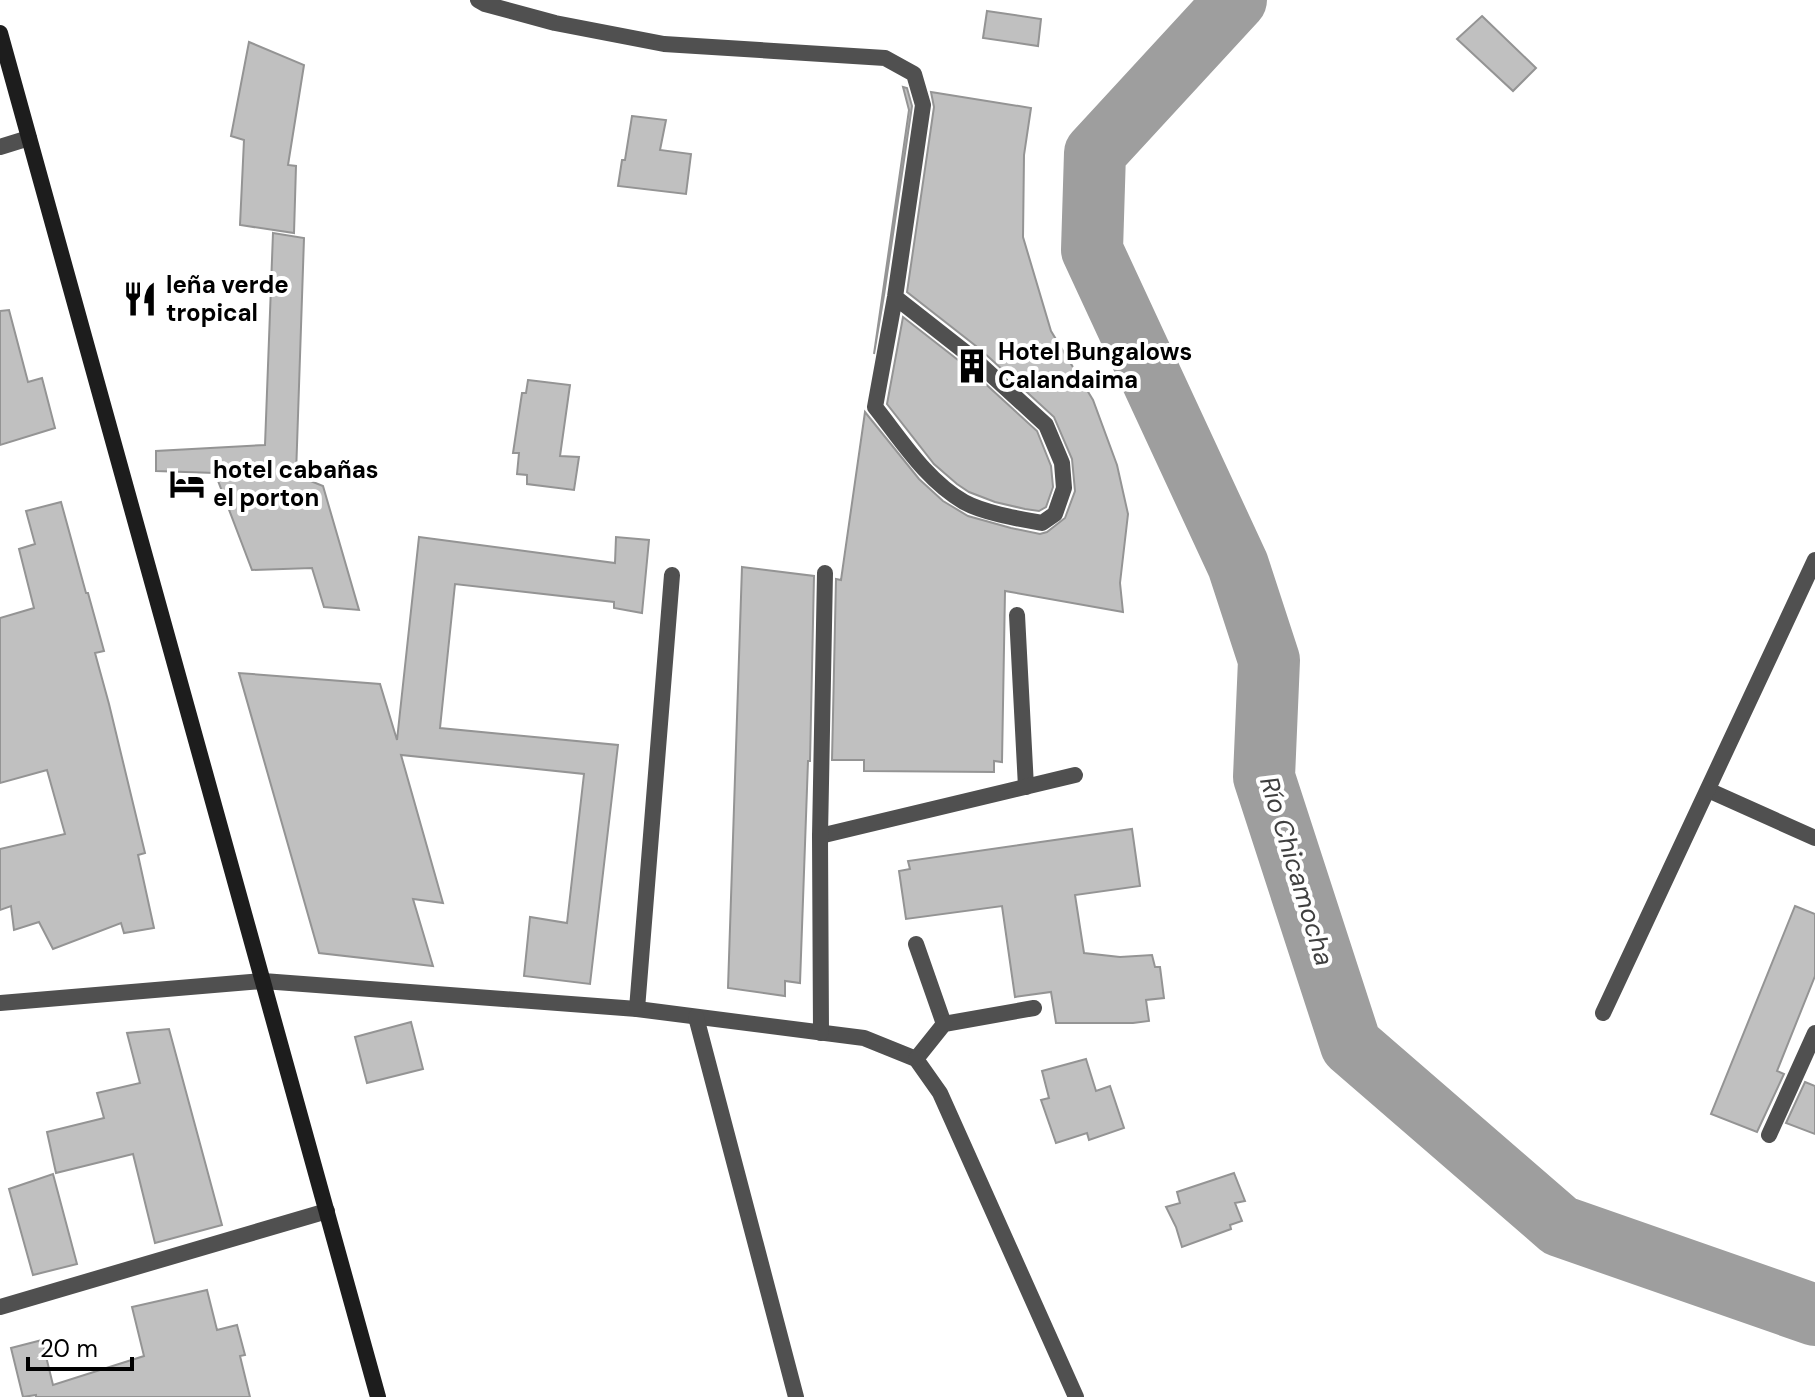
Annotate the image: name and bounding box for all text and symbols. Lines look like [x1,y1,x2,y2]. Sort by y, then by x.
place label: leña verde tropical [166,269,289,328]
restaurant icon: leña verde tropical [121,280,159,318]
place label: Hotel Bungalows Calandaima [998,336,1192,395]
building icon: Hotel Bungalows Calandaima [953,347,991,385]
place label: hotel cabañas el porton [213,454,379,513]
hotel icon: hotel cabañas el porton [168,465,206,503]
water label: Río Chicamocha [1252,772,1342,970]
scale bar [28,1321,132,1371]
text: 20 m [40,1333,98,1364]

